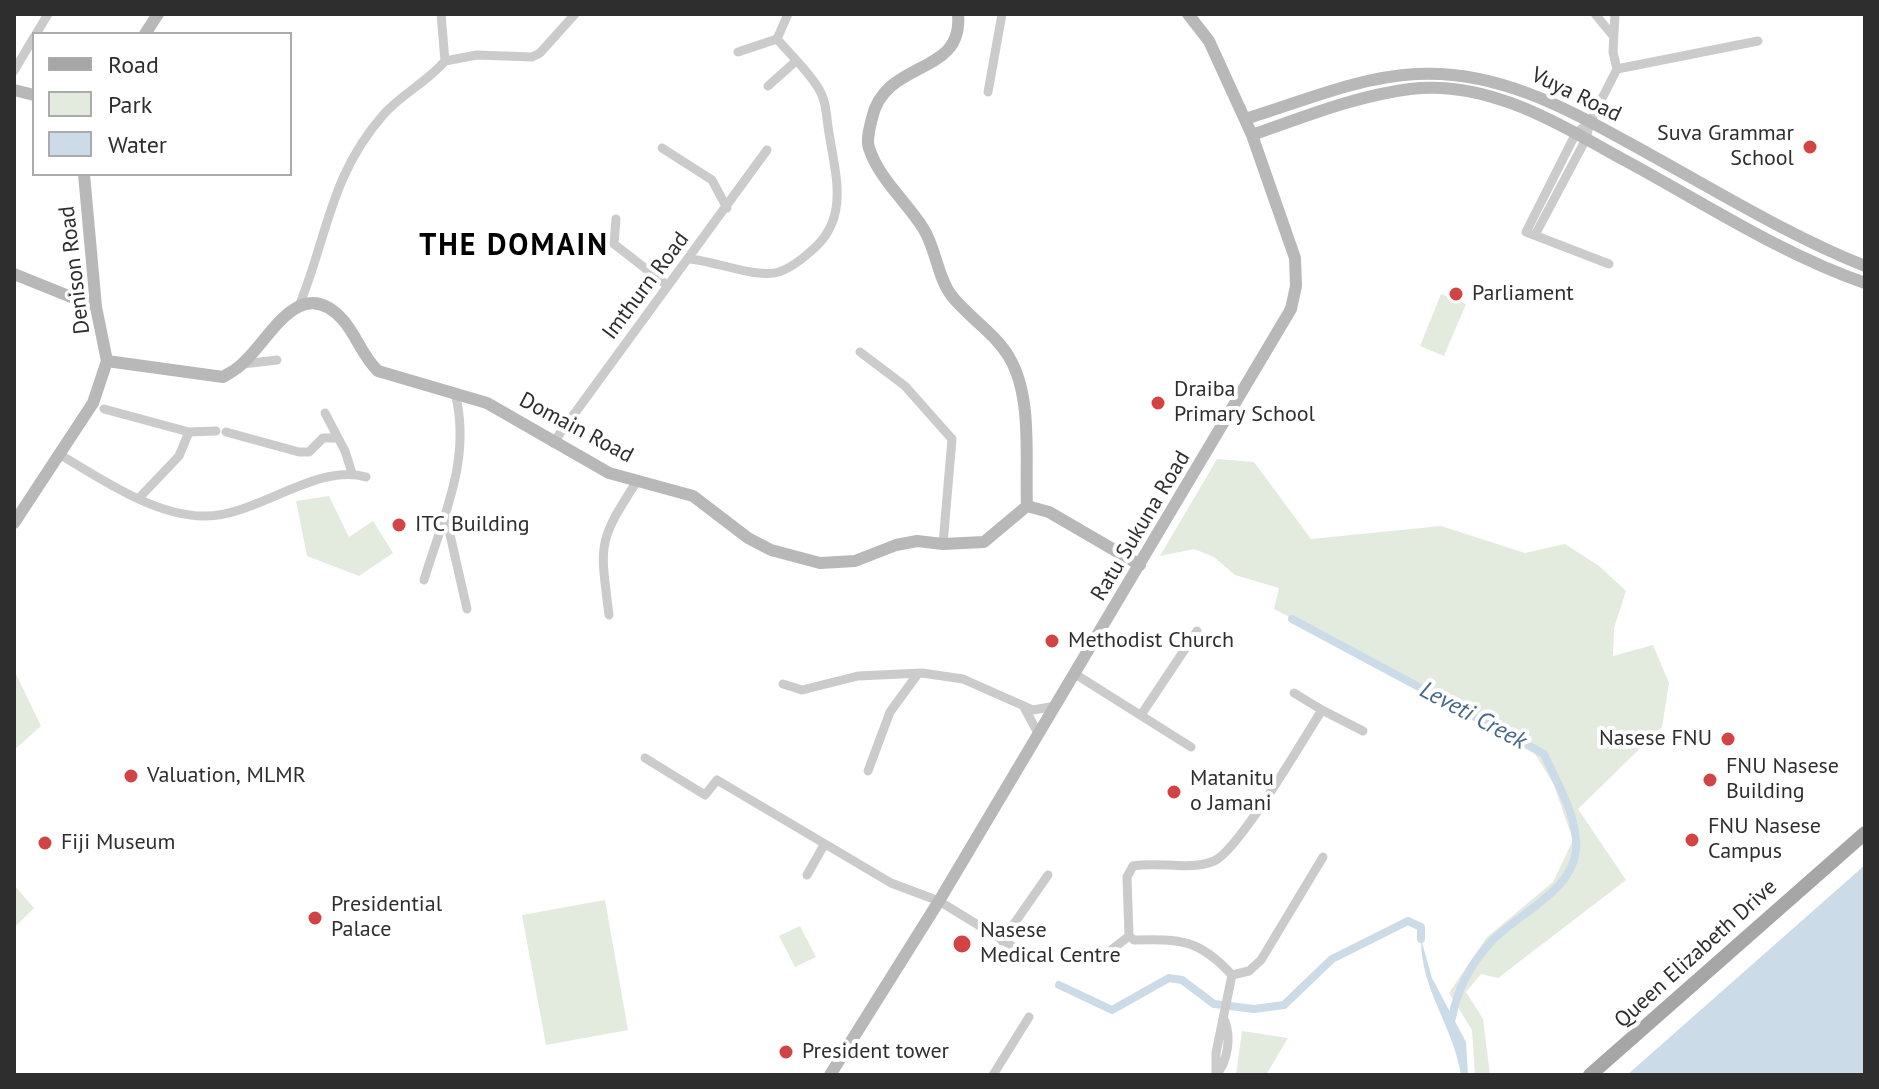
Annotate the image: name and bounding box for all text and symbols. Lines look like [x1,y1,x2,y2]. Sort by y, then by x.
legend [32,32,292,176]
text: Road [108,49,159,80]
street label: Vuya Road [1527,62,1625,128]
text: Park [108,89,152,120]
place label: Suva Grammar School [1657,121,1794,172]
text: Water [108,129,167,160]
marker: Suva Grammar School [1801,138,1819,156]
street label: Denison Road [54,204,96,336]
street label: Imthurn Road [597,227,695,345]
district label: THE DOMAIN [419,228,609,264]
place label: Parliament [1472,281,1574,307]
marker: Parliament [1447,285,1465,303]
place label: Draiba Primary School [1174,377,1315,428]
street label: Domain Road [514,387,638,469]
marker: Draiba Primary School [1149,394,1167,412]
street label: Ratu Sukuna Road [1086,446,1196,606]
place label: ITC Building [415,512,530,538]
marker: ITC Building [390,516,408,534]
place label: Methodist Church [1068,628,1234,654]
marker: Methodist Church [1043,632,1061,650]
water label: Leveti Creek [1415,676,1531,756]
place label: Nasese FNU [1599,726,1712,752]
marker: Nasese FNU [1719,730,1737,748]
place label: FNU Nasese Building [1726,754,1839,806]
place label: Valuation, MLMR [147,763,306,789]
place label: Matanitu o Jamani [1190,766,1274,818]
marker: Valuation, MLMR [122,767,140,785]
marker: FNU Nasese Building [1701,771,1719,789]
marker: Matanitu o Jamani [1165,783,1183,801]
place label: FNU Nasese Campus [1708,814,1821,866]
place label: Fiji Museum [61,830,175,856]
marker: FNU Nasese Campus [1683,831,1701,849]
marker: Fiji Museum [36,834,54,852]
street label: Queen Elizabeth Drive [1609,874,1783,1034]
place label: Presidential Palace [331,892,442,944]
marker: Presidential Palace [306,909,324,927]
place label: Nasese Medical Centre [980,918,1121,970]
marker: Nasese Medical Centre [951,933,973,955]
place label: President tower [802,1039,949,1065]
marker: President tower [777,1043,795,1061]

